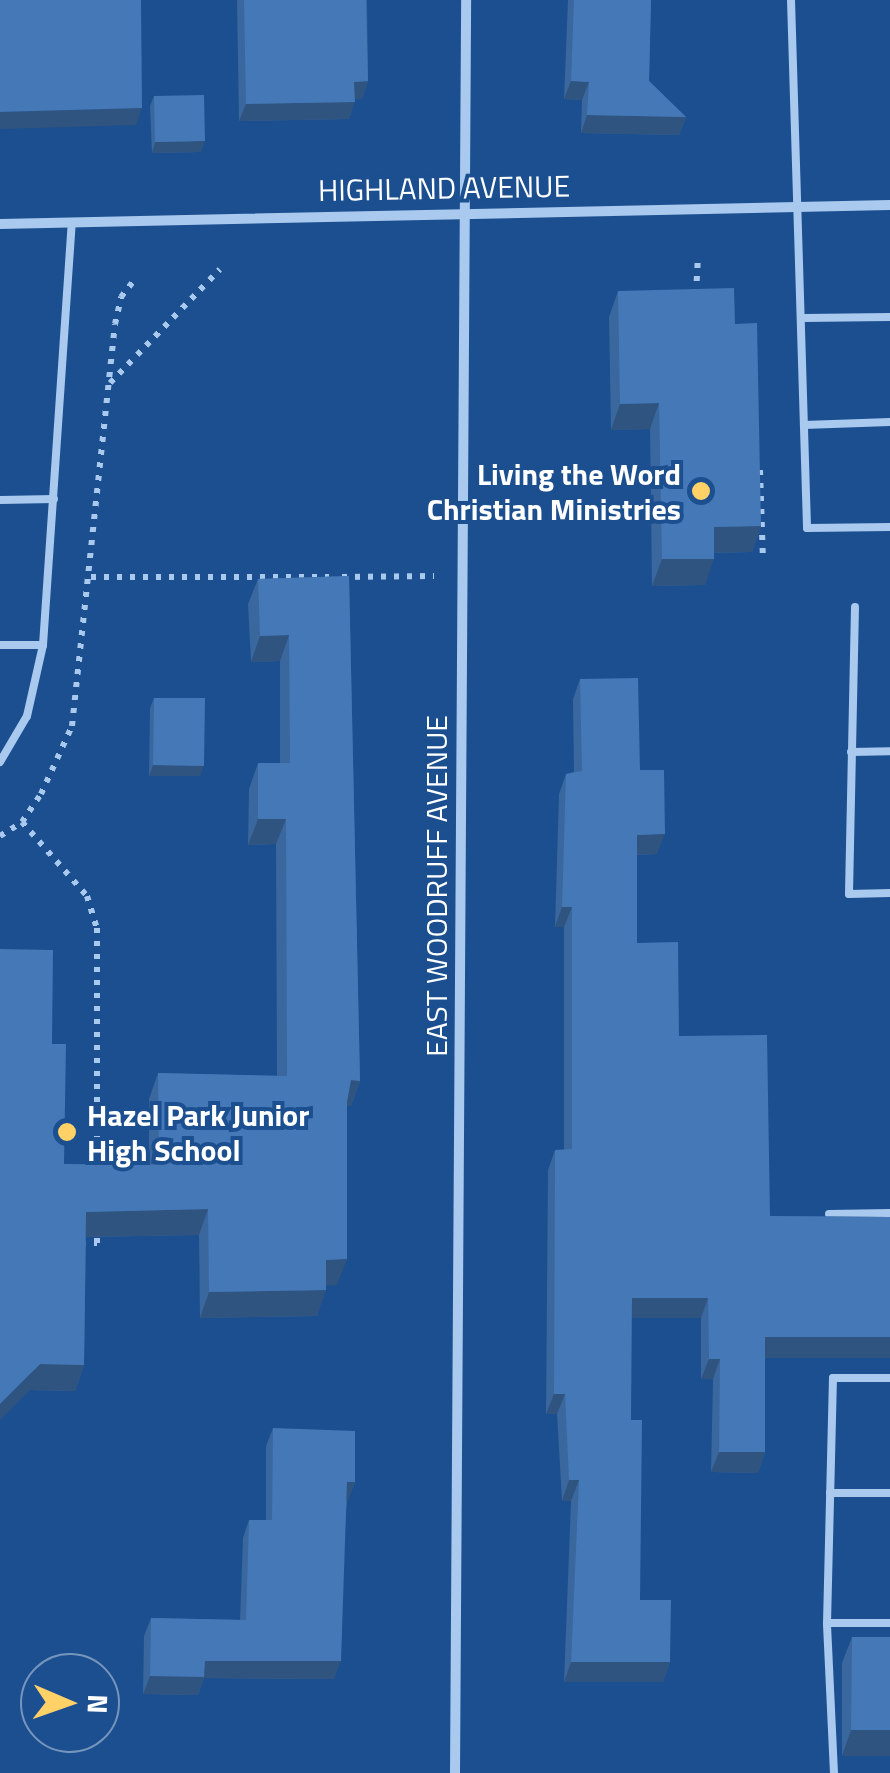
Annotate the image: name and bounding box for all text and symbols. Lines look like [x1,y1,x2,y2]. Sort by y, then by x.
street label: HIGHLAND AVENUE [318,168,570,208]
place label: Living the Word Christian Ministries [427,456,681,526]
marker: Living the Word Christian Ministries [690,480,712,502]
street label: EAST WOODRUFF AVENUE [418,715,454,1057]
place label: Hazel Park Junior High School [87,1097,309,1168]
marker: Hazel Park Junior High School [56,1121,78,1143]
north arrow [20,1653,120,1753]
text: N [77,1694,120,1714]

